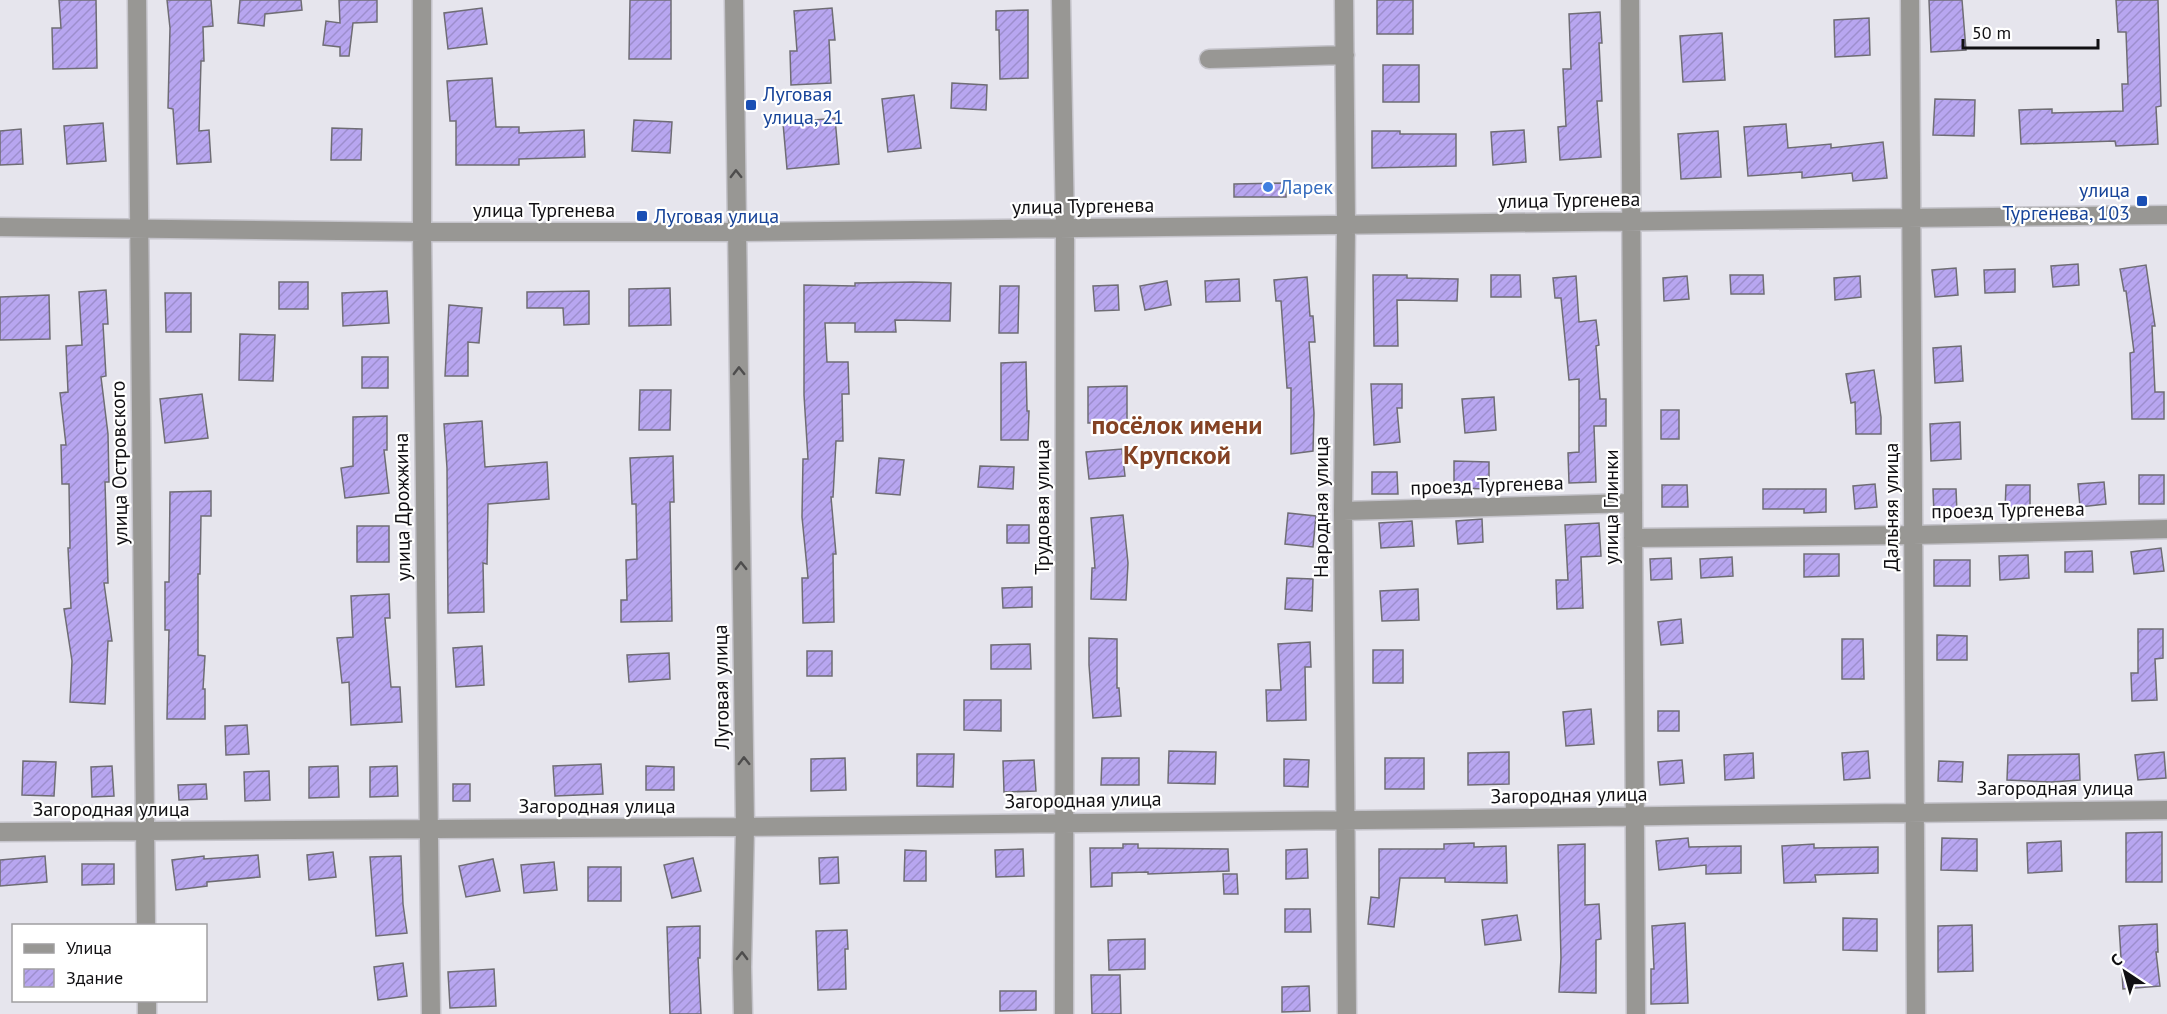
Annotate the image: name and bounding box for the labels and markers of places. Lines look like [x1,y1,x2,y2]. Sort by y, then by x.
place label: Луговая улица, 21 [762,81,844,130]
marker: Луговая улица, 21 [744,98,758,112]
place label: Ларек [1279,174,1333,200]
place label: улица Тургенева, 103 [2002,177,2130,226]
marker: Ларек [1261,180,1275,194]
marker: улица Тургенева, 103 [2135,194,2149,208]
place label: Луговая улица [653,203,779,229]
marker: Луговая улица [635,209,649,223]

